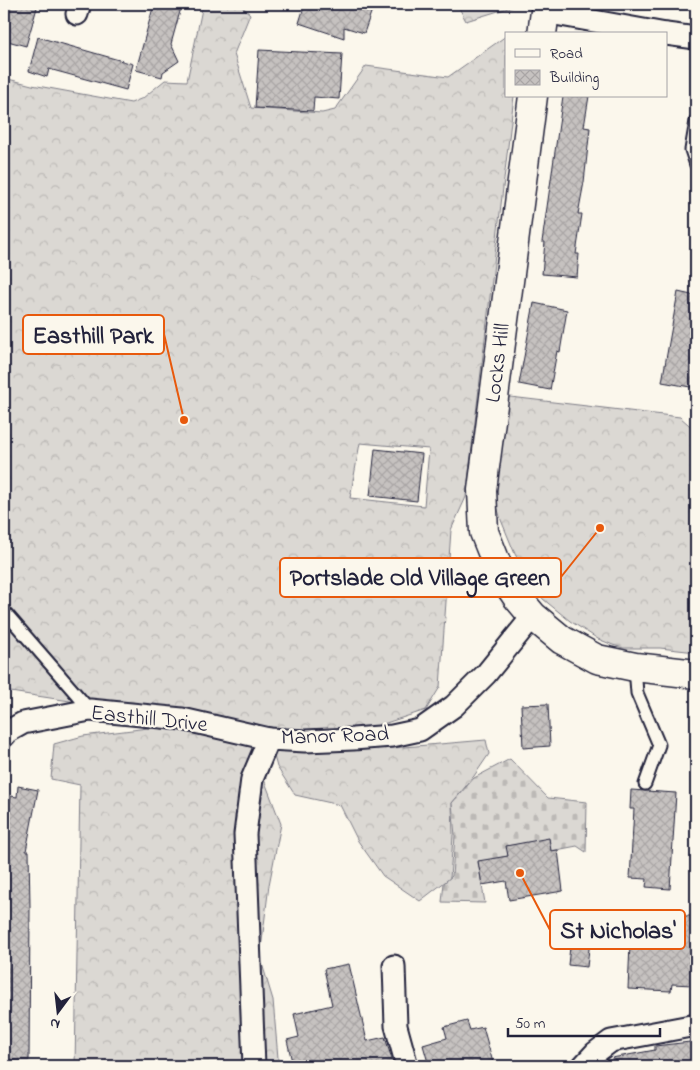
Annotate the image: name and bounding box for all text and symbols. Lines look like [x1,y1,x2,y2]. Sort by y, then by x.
legend [505,32,668,98]
text: Road [550,43,583,65]
text: Building [549,67,599,90]
callout: Easthill Park [23,315,164,354]
text: Easthill Park [33,320,154,355]
street label: Locks Hill [478,321,520,405]
callout: Portslade Old Village Green [280,558,561,597]
text: Portslade Old Village Green [290,562,550,598]
street label: Easthill Drive [89,698,209,742]
street label: Manor Road [281,719,389,755]
callout: St Nicholas' [550,910,685,949]
text: St Nicholas' [560,915,676,950]
north arrow [32,988,82,1038]
scale bar [508,1005,660,1037]
text: N [48,1012,62,1034]
text: 50 m [515,1013,546,1035]

